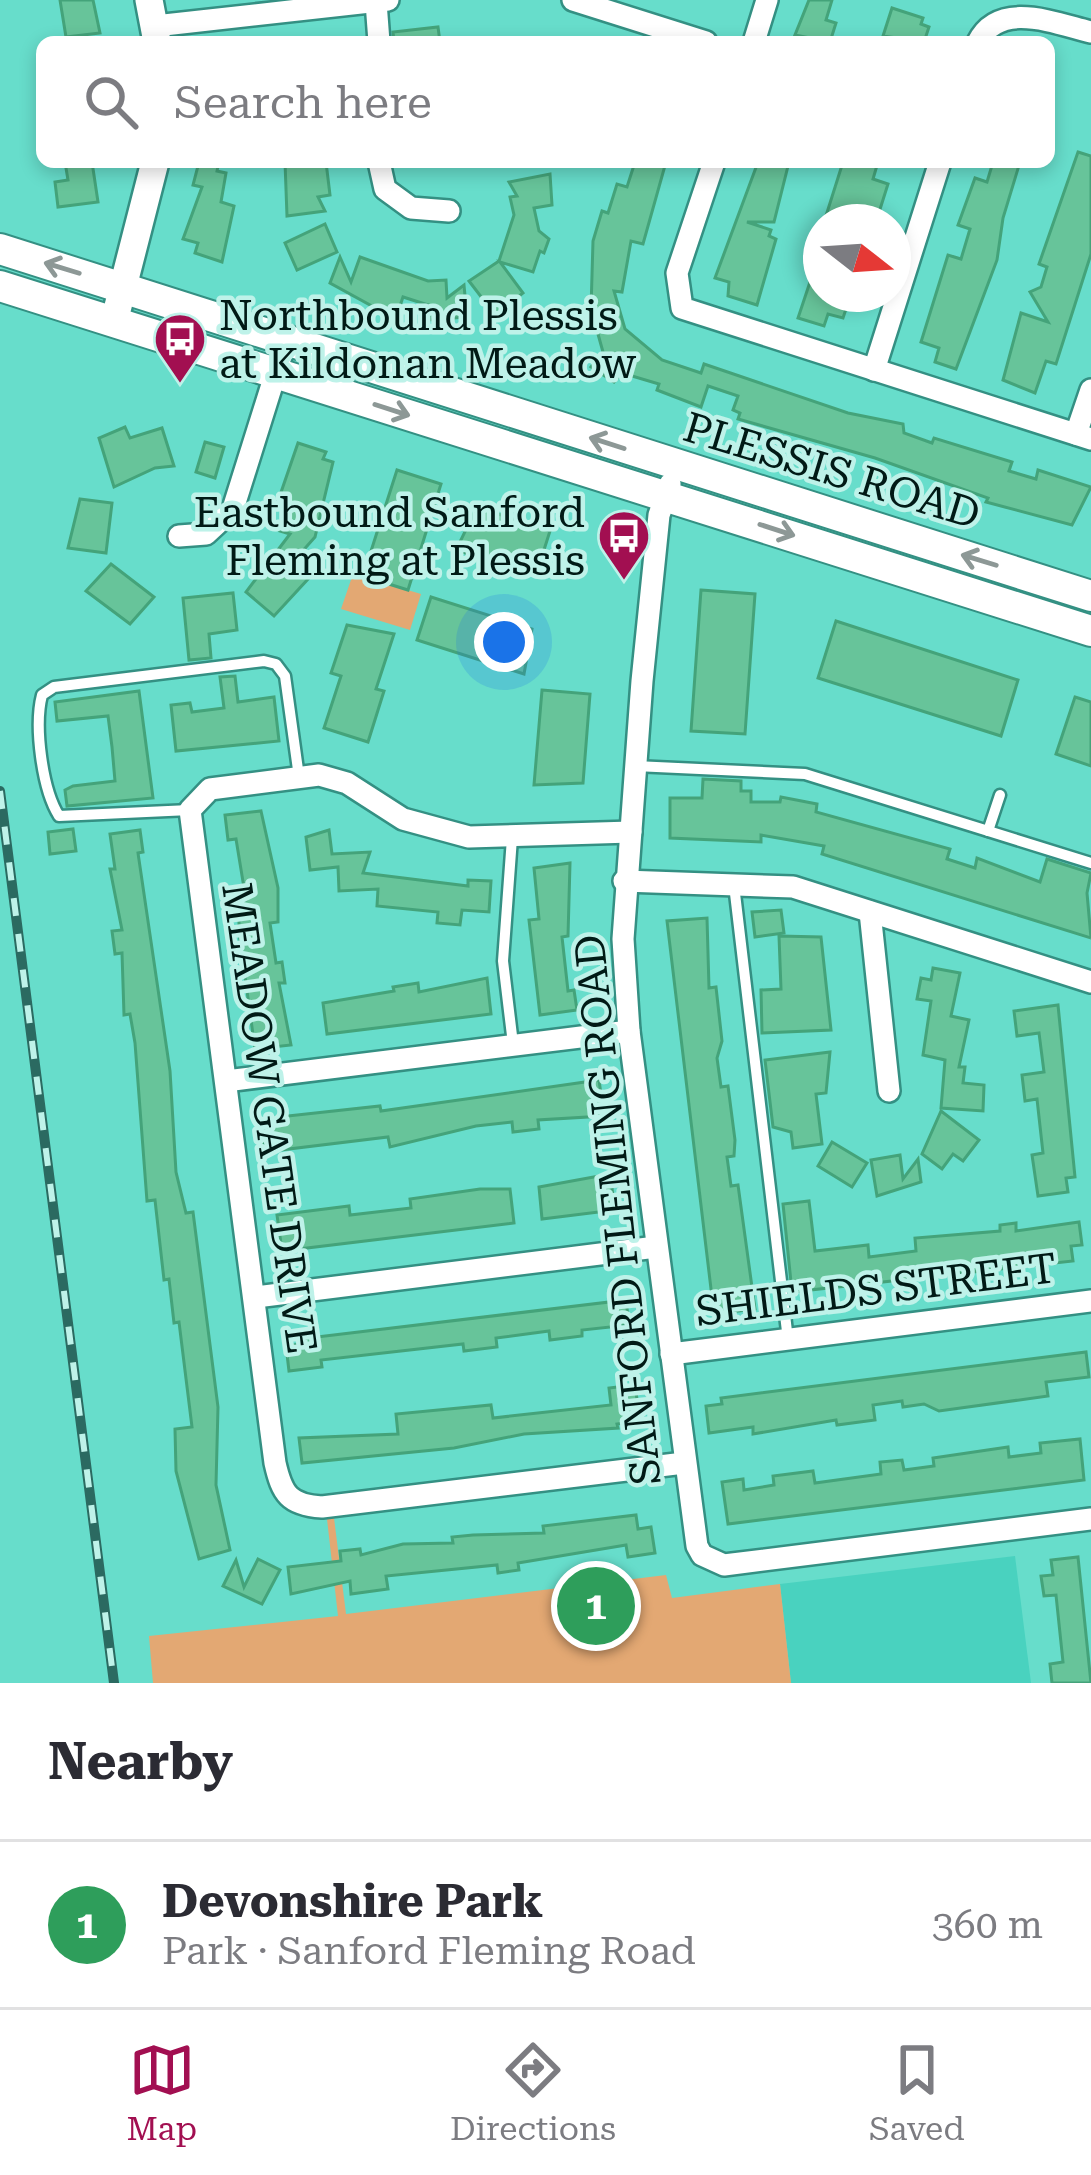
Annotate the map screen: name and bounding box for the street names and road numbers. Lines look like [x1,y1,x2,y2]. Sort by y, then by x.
street label: PLESSIS ROAD [678,402,986,539]
street label: MEADOW GATE DRIVE [212,879,327,1357]
street label: SANFORD FLEMING ROAD [564,932,671,1488]
street label: SHIELDS STREET [693,1243,1059,1336]

